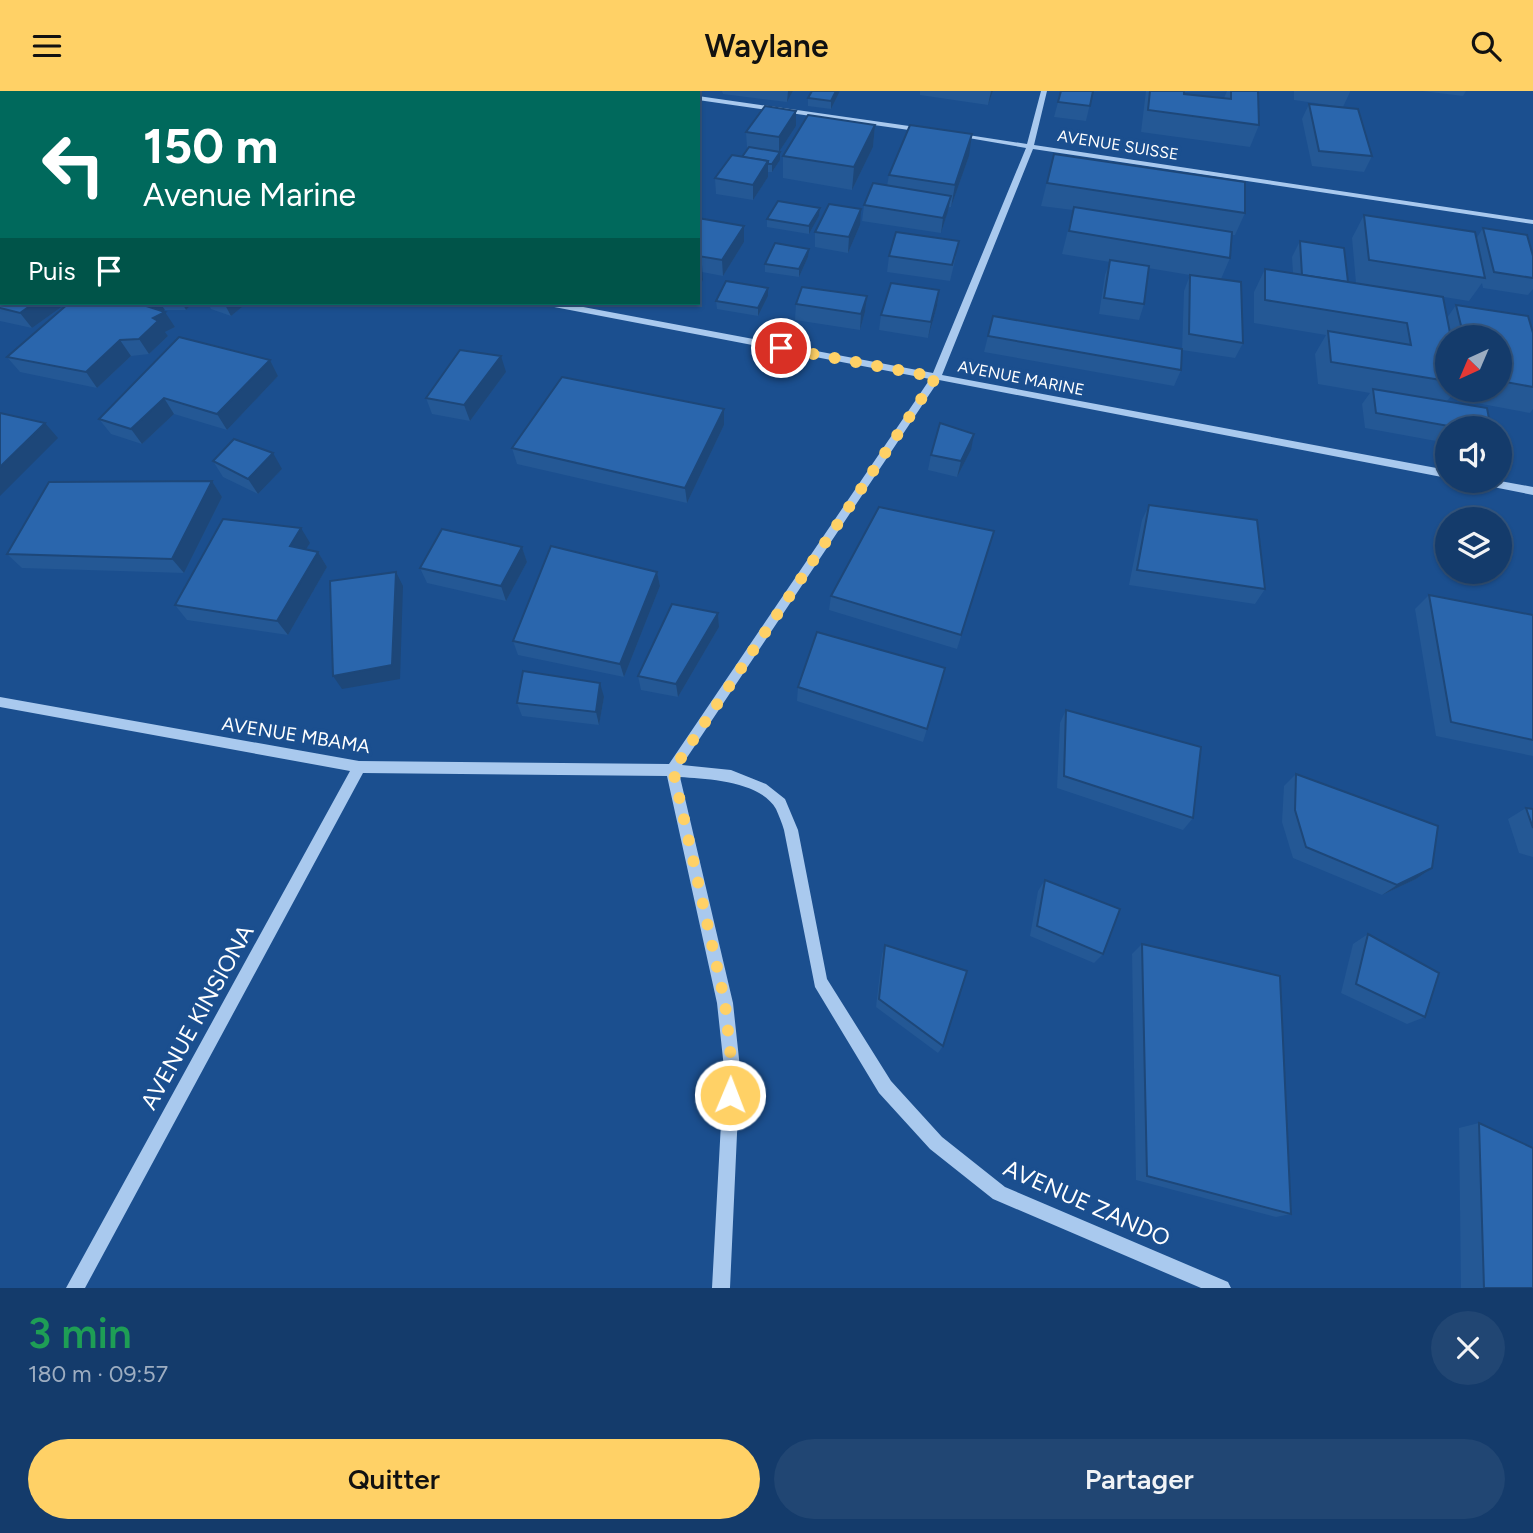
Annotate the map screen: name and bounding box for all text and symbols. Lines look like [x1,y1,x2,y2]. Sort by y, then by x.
icon: menu [28,27,66,65]
text: Waylane [704,27,829,65]
icon: search [1467,27,1505,65]
text: 150 m [143,116,278,175]
icon: left [28,119,119,210]
street label: AVENUE SUISSE [1056,126,1180,164]
text: Avenue Marine [143,176,356,214]
icon: arrive [90,252,128,290]
text: Puis [28,255,76,287]
pin [751,318,811,378]
north arrow [1435,325,1512,403]
map controls [1435,325,1512,584]
icon: arrive [762,329,800,367]
street label: AVENUE MARINE [956,356,1086,400]
button: sound [1435,416,1512,493]
button: layers [1435,507,1512,584]
street label: AVENUE MBAMA [220,712,372,758]
street label: AVENUE KINSIONA [135,919,260,1114]
position arrow [693,1058,767,1132]
street label: AVENUE ZANDO [999,1154,1175,1252]
text: 3 min [28,1308,132,1359]
button: close [1431,1311,1505,1385]
text: 180 m · 09:57 [28,1360,168,1388]
button: Quitter [28,1439,760,1519]
button: Partager [774,1439,1505,1519]

